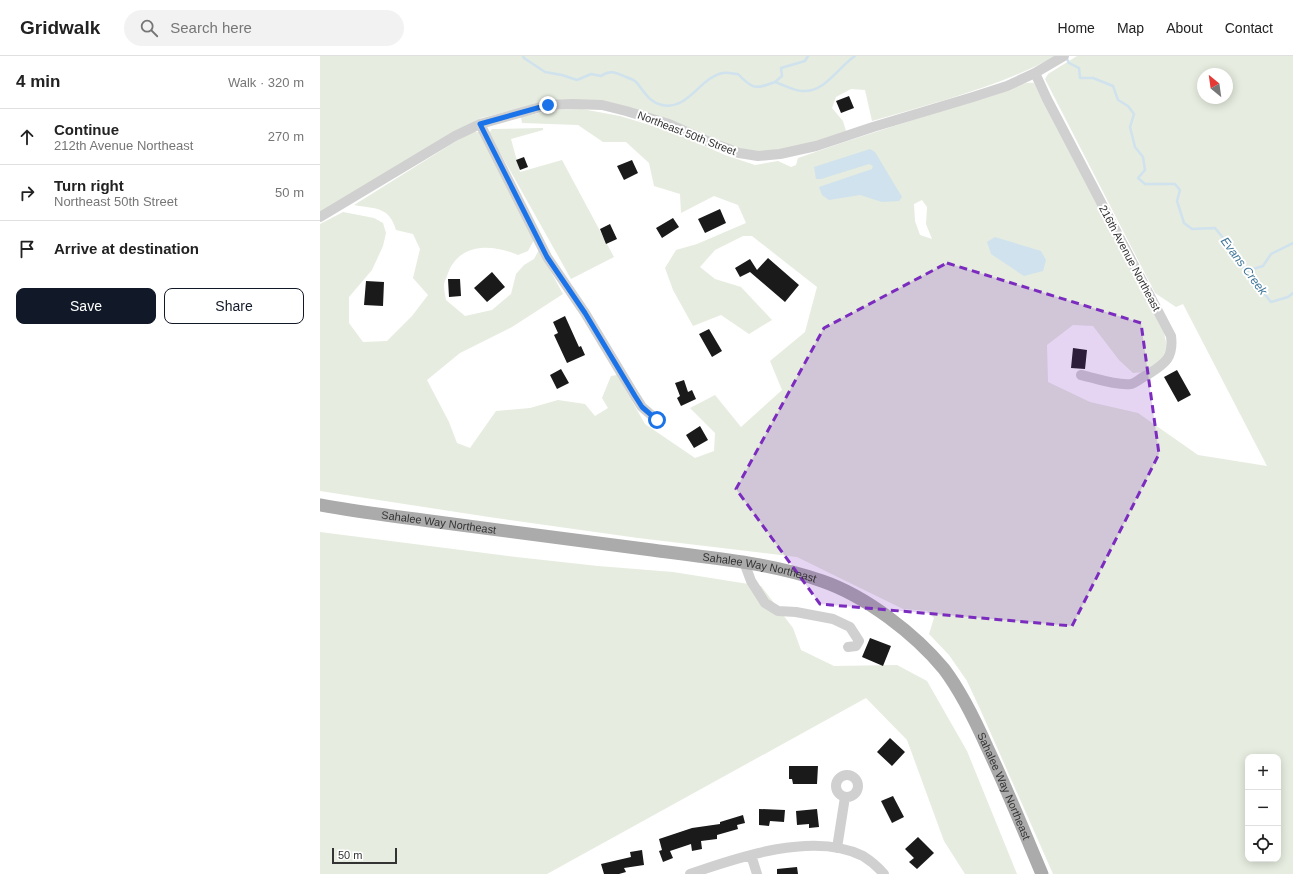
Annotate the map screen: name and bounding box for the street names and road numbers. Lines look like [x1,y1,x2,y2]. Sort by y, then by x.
street label: Northeast 50th Street [636,109,738,157]
street label: 216th Avenue Northeast [1097,203,1163,313]
street label: Sahalee Way Northeast [381,509,497,536]
street label: Sahalee Way Northeast [702,551,818,585]
street label: Sahalee Way Northeast [975,730,1033,841]

